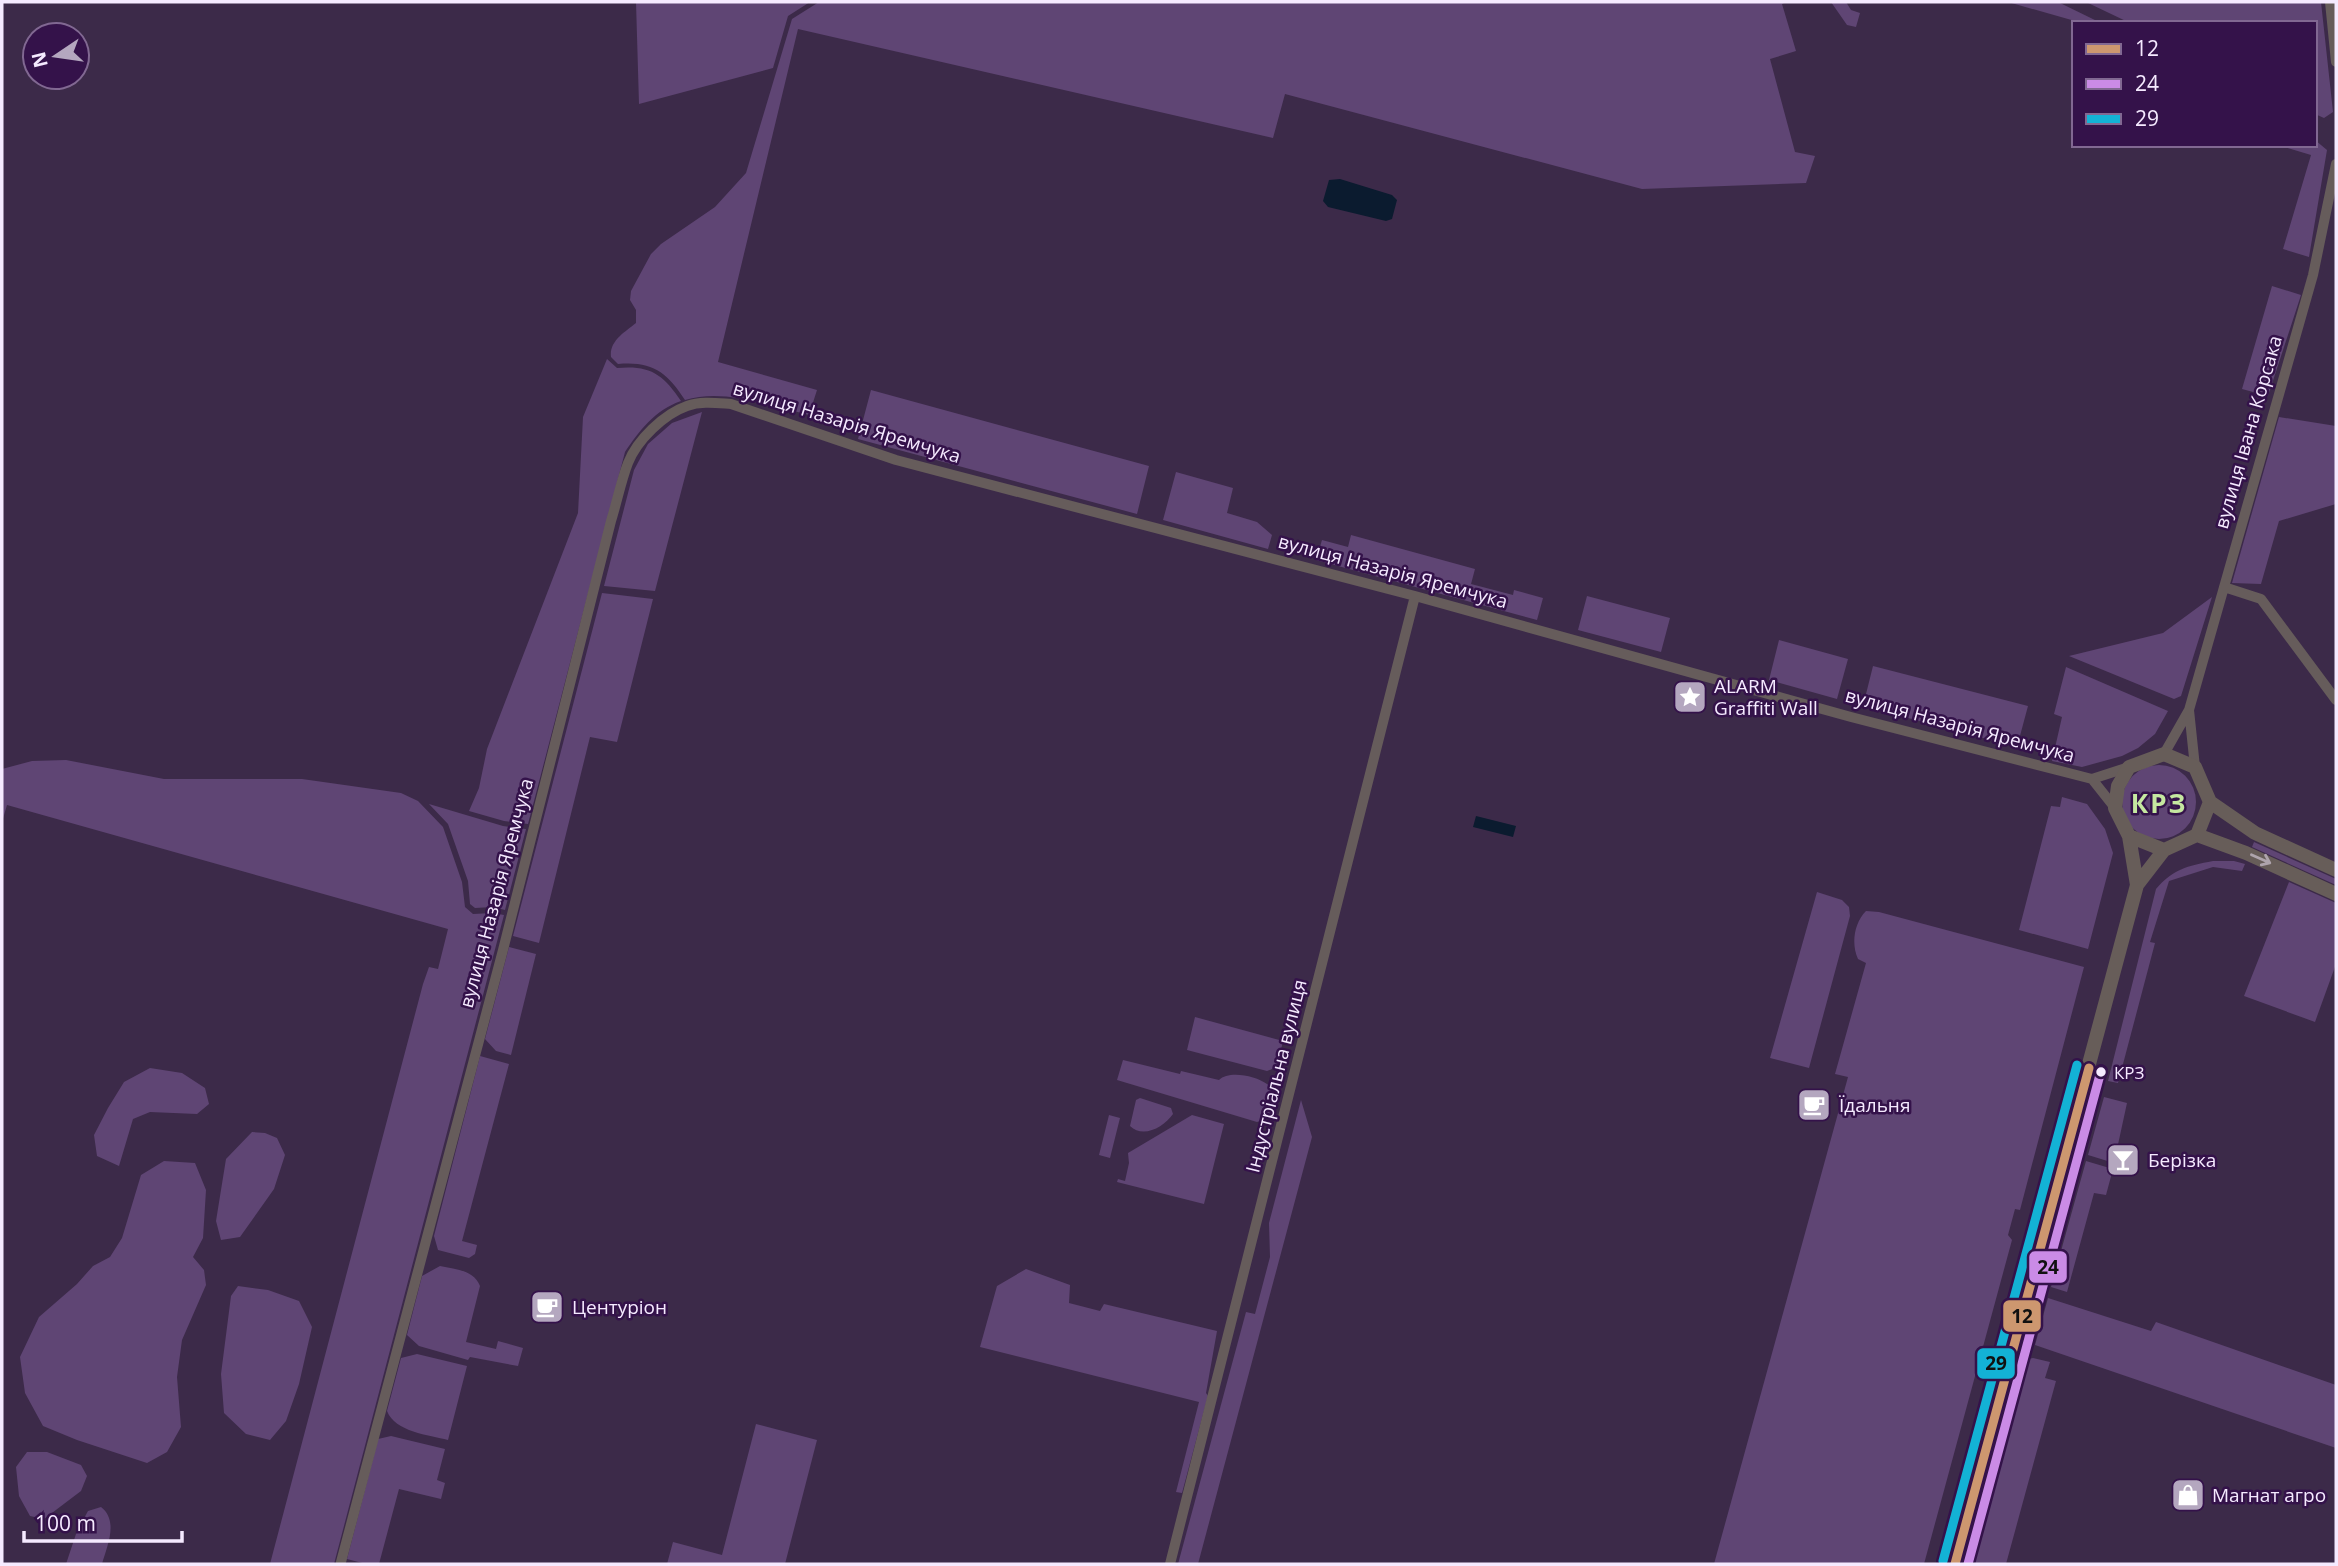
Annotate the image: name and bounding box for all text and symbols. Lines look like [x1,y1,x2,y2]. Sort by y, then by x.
north arrow [21,21,91,91]
legend [2072,21,2317,147]
text: 12 [2135,34,2159,62]
text: N [25,49,54,70]
text: 24 [2135,69,2159,97]
text: 29 [2135,104,2159,132]
street label: вулиця Івана Корсака [2208,332,2288,532]
street label: вулиця Назарія Яремчука [730,375,964,469]
street label: вулиця Назарія Яремчука [1275,528,1511,614]
place label: ALARM Graffiti Wall [1714,673,1818,721]
place icon: ALARM Graffiti Wall [1671,678,1709,716]
street label: вулиця Назарія Яремчука [1842,682,2078,768]
street label: вулиця Назарія Яремчука [453,775,539,1011]
district label: КРЗ [2131,785,2187,821]
one-way arrow [2250,853,2271,867]
street label: Індустріальна вулиця [1239,977,1313,1175]
place label: КРЗ [2114,1061,2145,1084]
marker: КРЗ [2094,1065,2108,1079]
cafe icon: Їдальня [1795,1086,1833,1124]
place label: Їдальня [1839,1092,1910,1118]
bar icon: Берізка [2104,1141,2142,1179]
place label: Берізка [2148,1147,2216,1173]
line badge: 24 [2028,1250,2068,1284]
text: 24 [2037,1254,2059,1280]
cafe icon: Центуріон [528,1288,566,1326]
place label: Центуріон [572,1294,667,1320]
line badge: 12 [2002,1299,2042,1333]
text: 12 [2011,1303,2033,1329]
line badge: 29 [1976,1347,2016,1380]
text: 29 [1985,1350,2007,1376]
shop icon: Магнат агро [2169,1476,2207,1514]
place label: Магнат агро [2212,1482,2326,1508]
scale bar [24,1500,182,1544]
text: 100 m [35,1509,96,1537]

